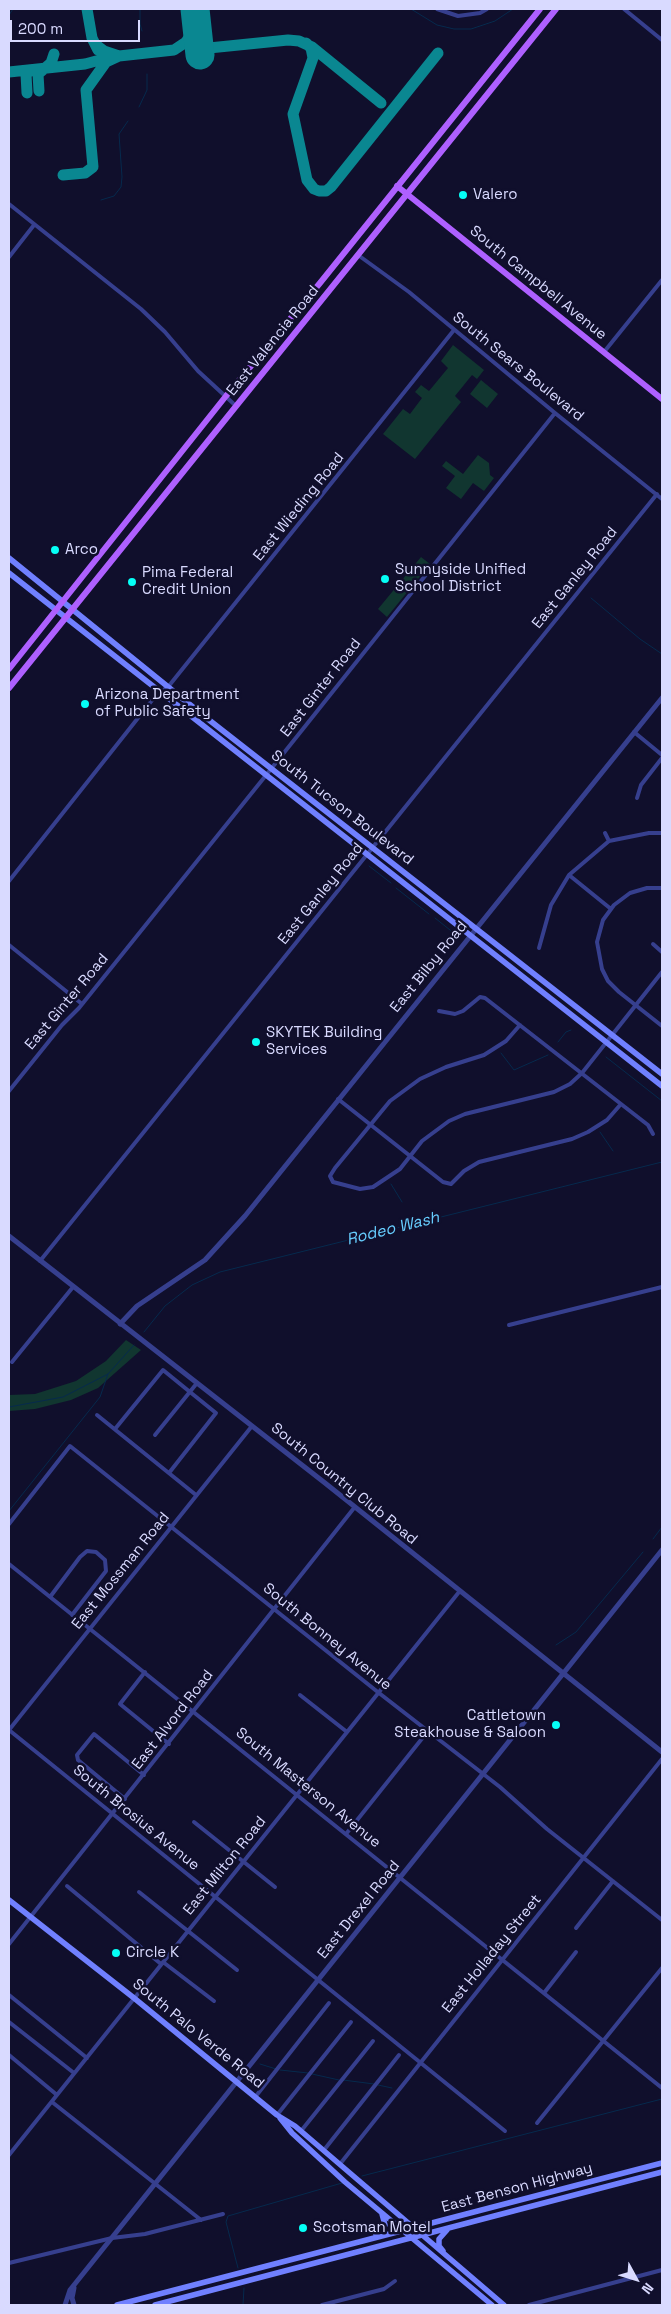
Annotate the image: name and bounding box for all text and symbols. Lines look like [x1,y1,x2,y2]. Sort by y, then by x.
scale bar [12,10,142,42]
text: 200 m [18,19,63,38]
place label: Valero [473,186,518,204]
marker: Valero [457,189,469,201]
street label: South Campbell Avenue [466,222,610,344]
street label: East Valencia Road [223,282,323,400]
street label: South Sears Boulevard [449,308,587,426]
street label: East Wieding Road [250,449,348,565]
street label: East Ganley Road [528,524,622,632]
place label: Arco [65,541,98,559]
marker: Arco [49,544,61,556]
place label: Sunnyside Unified School District [395,561,526,596]
place label: Pima Federal Credit Union [142,564,233,599]
marker: Sunnyside Unified School District [379,573,391,585]
marker: Pima Federal Credit Union [126,576,138,588]
street label: East Ginter Road [277,635,365,741]
place label: Arizona Department of Public Safety [95,686,240,721]
marker: Arizona Department of Public Safety [79,698,91,710]
street label: South Tucson Boulevard [267,747,417,869]
street label: East Ganley Road [274,840,368,948]
street label: East Bilby Road [387,918,471,1016]
street label: East Ginter Road [22,950,112,1054]
place label: SKYTEK Building Services [266,1024,382,1059]
marker: SKYTEK Building Services [250,1036,262,1048]
water label: Rodeo Wash [345,1208,441,1250]
street label: South Country Club Road [267,1419,421,1549]
street label: East Mossman Road [68,1509,174,1633]
street label: South Bonney Avenue [259,1580,395,1694]
street label: East Alvord Road [129,1667,217,1773]
place label: Cattletown Steakhouse & Saloon [394,1707,546,1742]
marker: Cattletown Steakhouse & Saloon [550,1719,562,1731]
street label: South Masterson Avenue [232,1724,384,1852]
street label: South Brosius Avenue [69,1761,203,1875]
street label: East Milton Road [180,1813,270,1919]
street label: East Drexel Road [314,1857,404,1963]
street label: East Holladay Street [439,1891,545,2017]
place label: Circle K [126,1944,179,1962]
marker: Circle K [110,1947,122,1959]
street label: South Palo Verde Road [129,1975,267,2093]
street label: East Benson Highway [440,2159,594,2217]
place label: Scotsman Motel [313,2219,431,2237]
marker: Scotsman Motel [297,2222,309,2234]
north arrow [611,2254,661,2304]
text: N [638,2279,658,2298]

